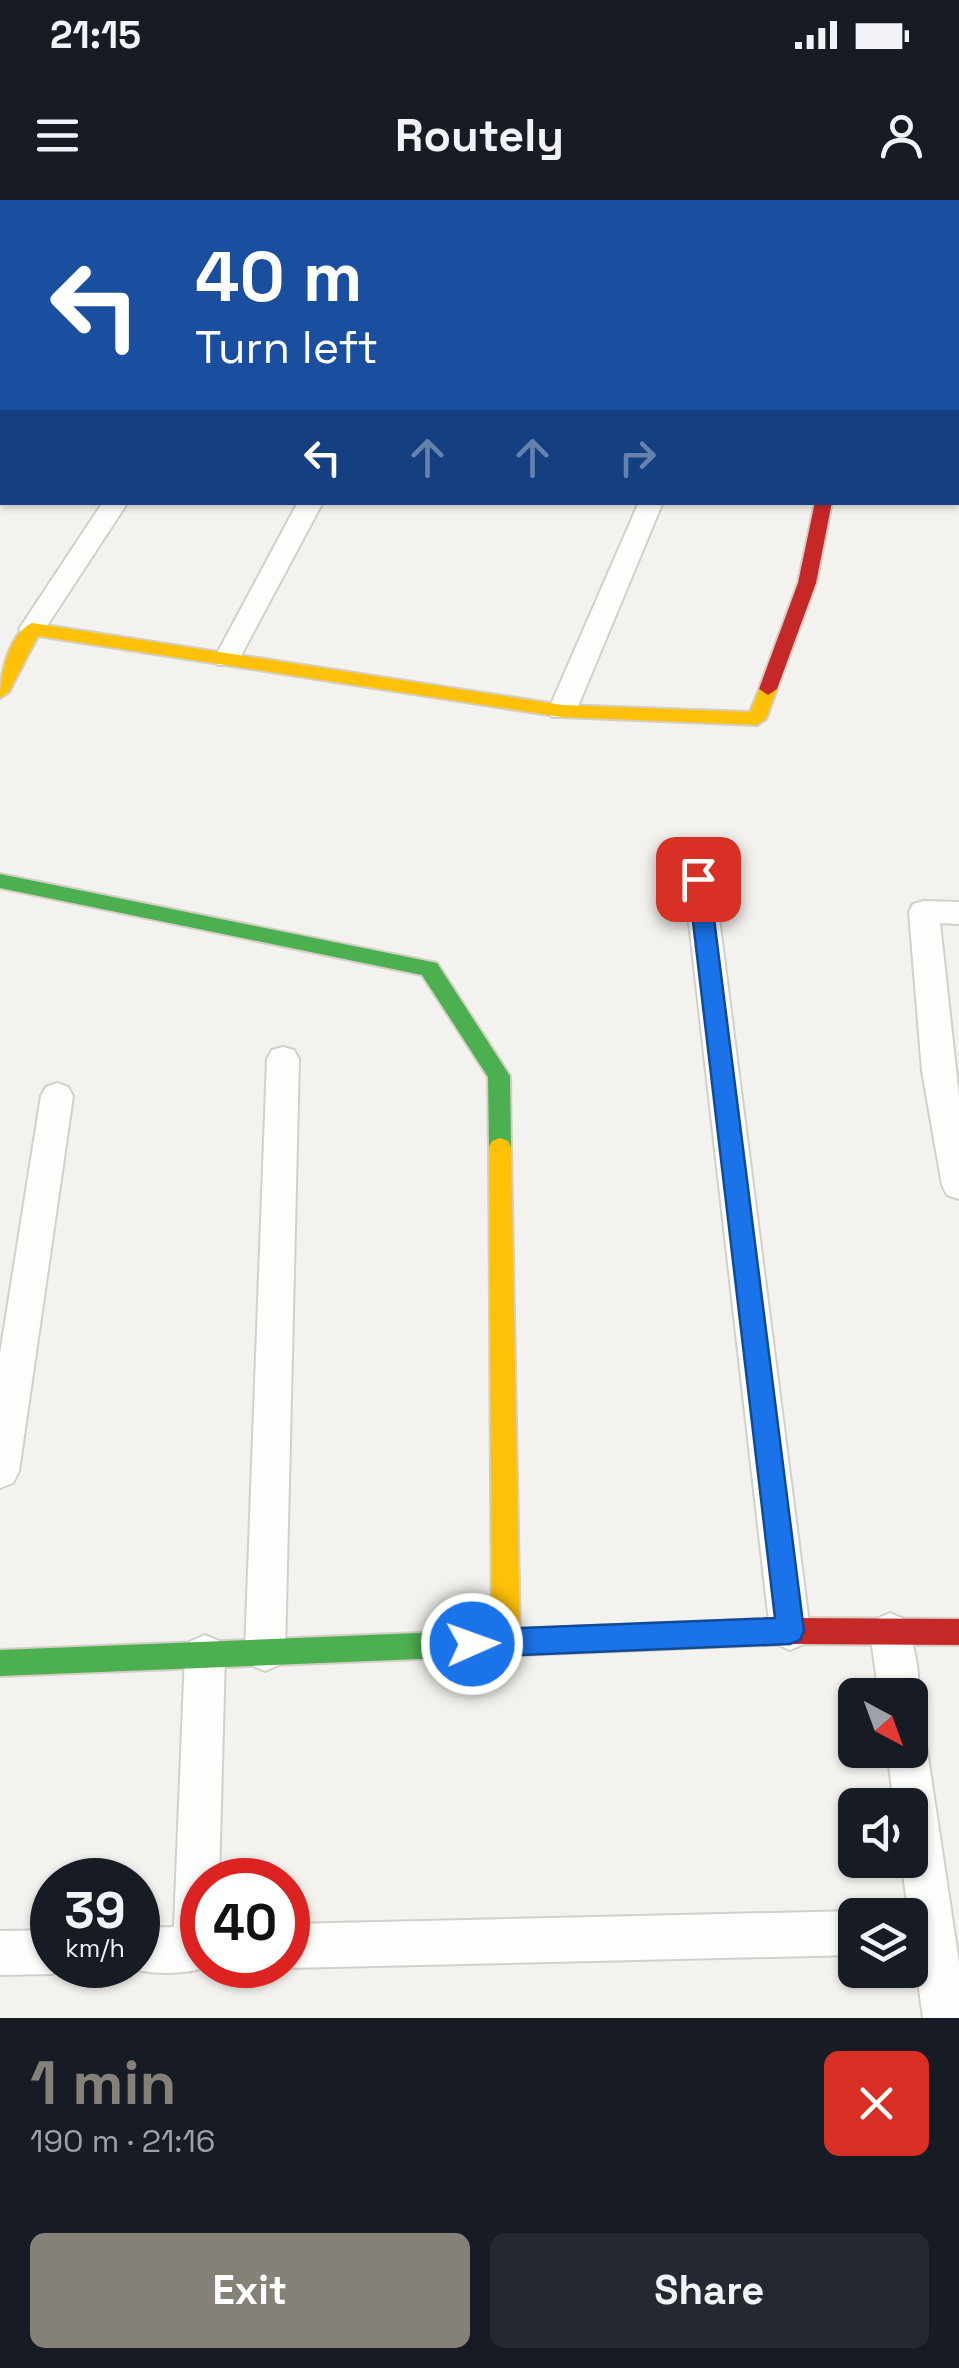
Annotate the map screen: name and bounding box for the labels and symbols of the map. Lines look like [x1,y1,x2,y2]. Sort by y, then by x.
pin [656,837,741,922]
position arrow [420,1592,524,1696]
north arrow [838,1678,928,1768]
speed limit sign: 40 [180,1858,310,1988]

